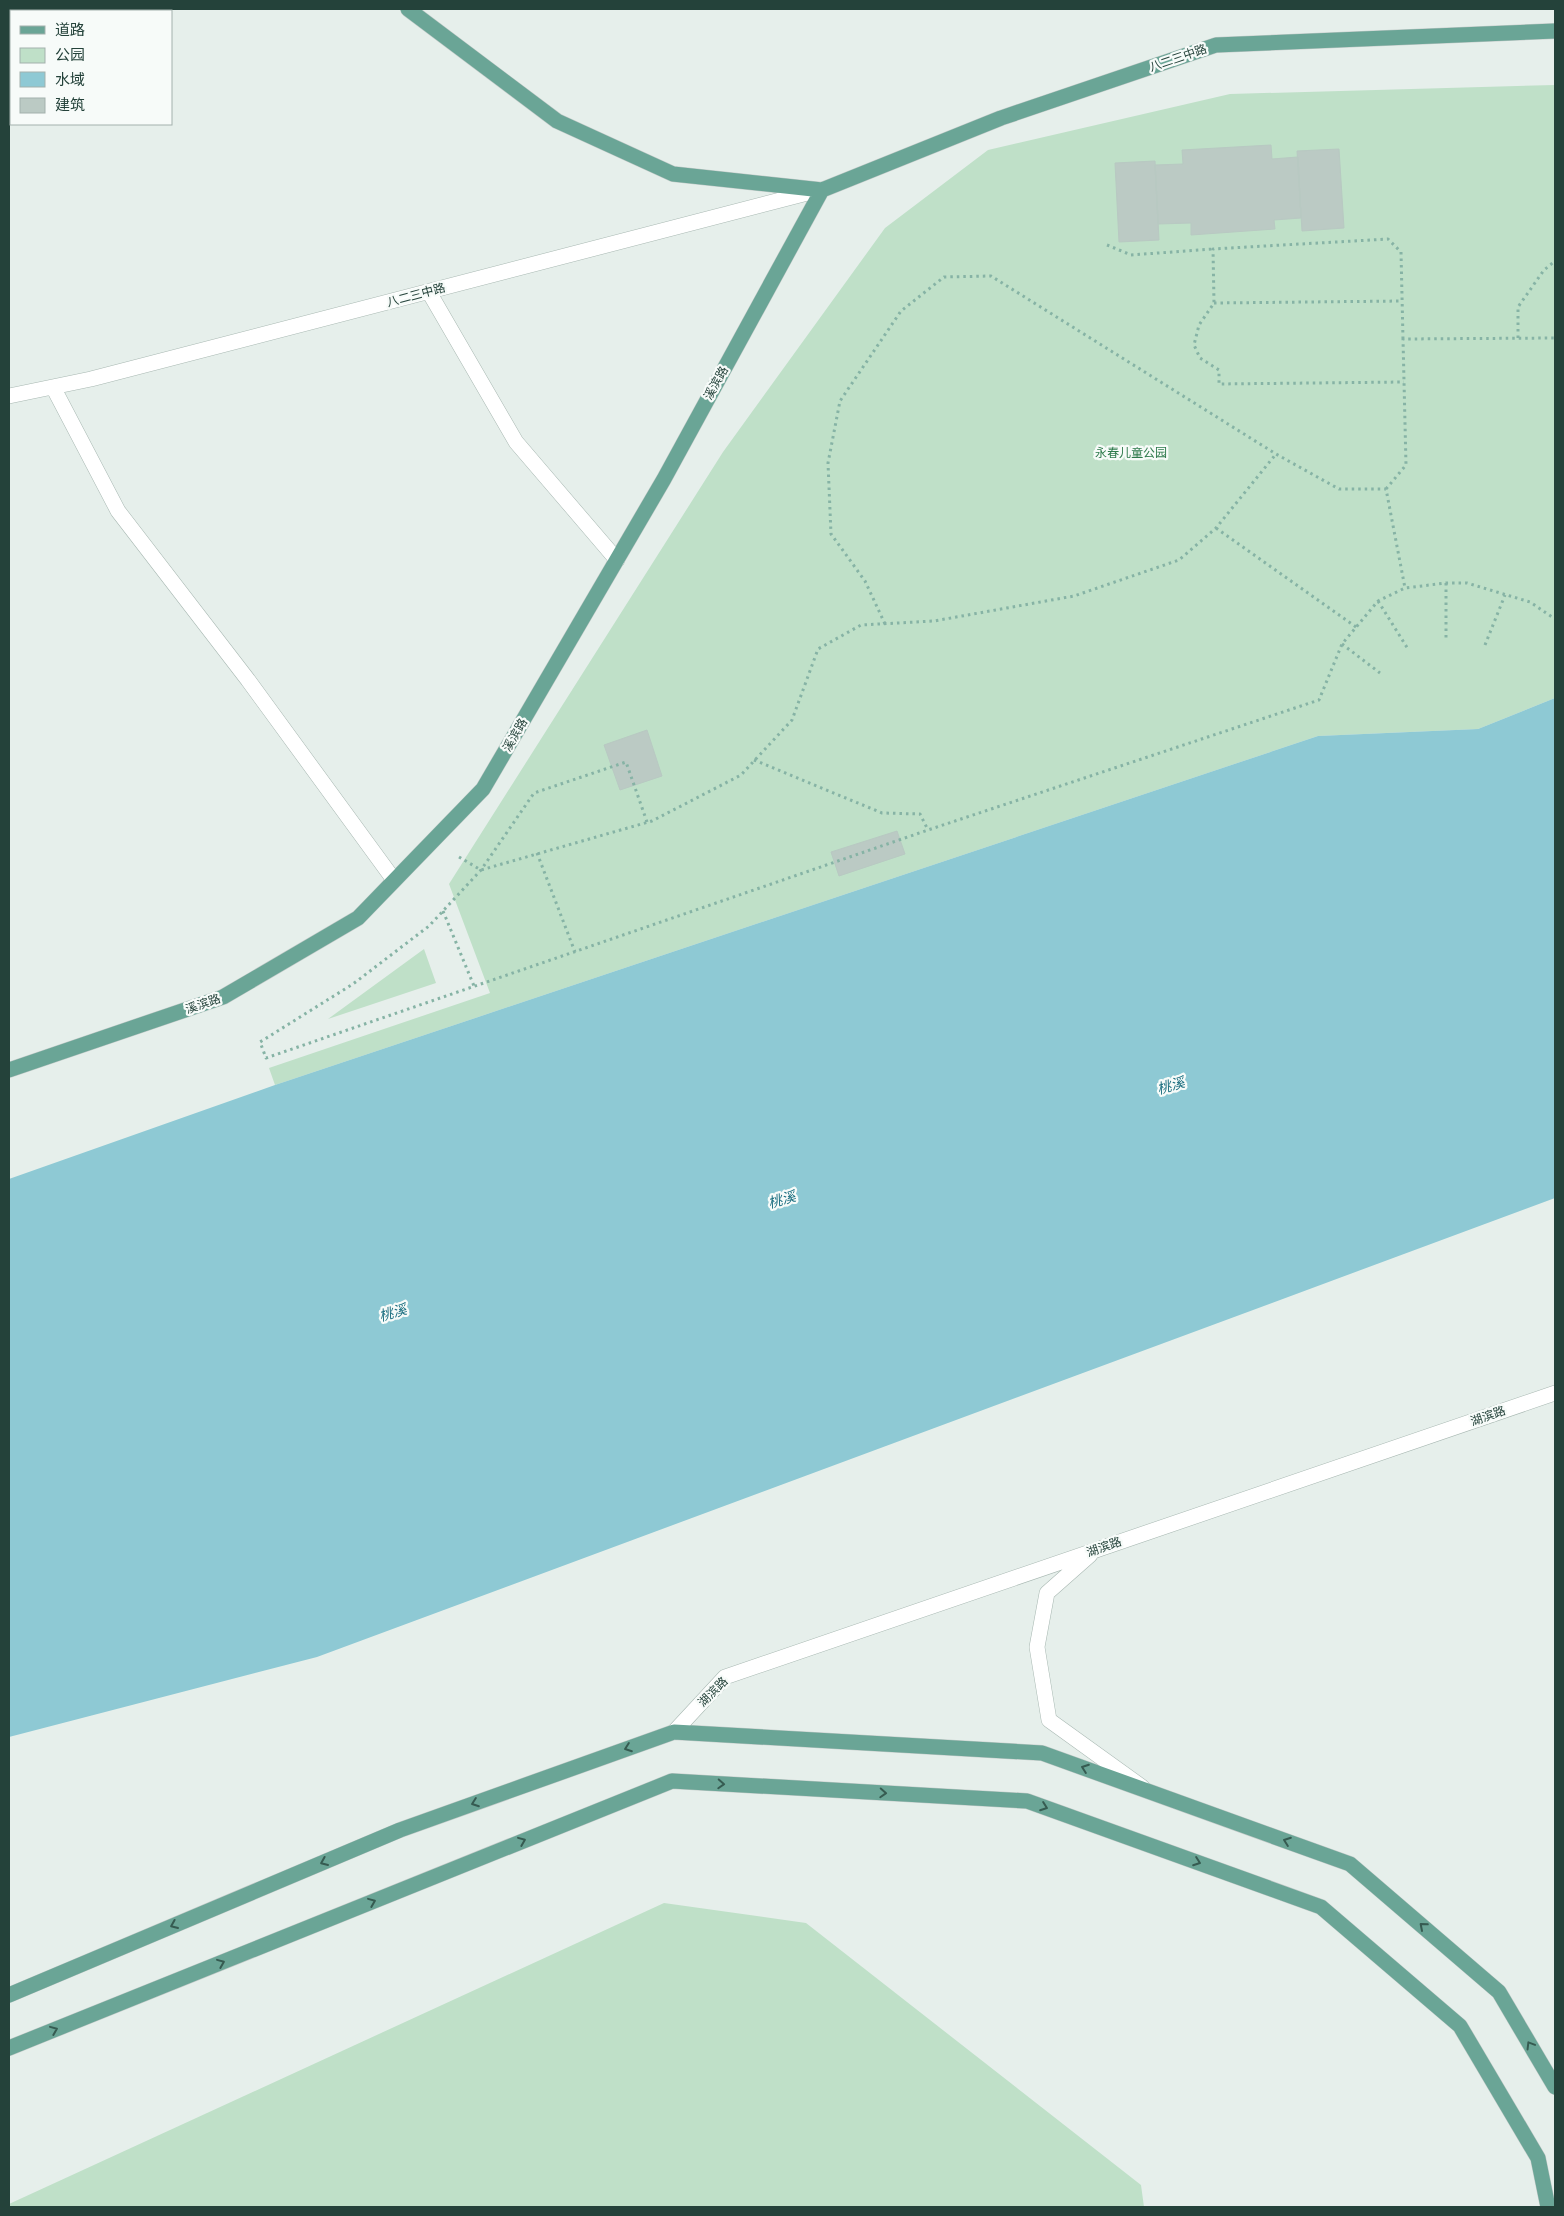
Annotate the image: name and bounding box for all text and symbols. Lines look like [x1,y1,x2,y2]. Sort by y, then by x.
legend [10,10,172,125]
text: 道路 [55,21,85,39]
street label: 八二三中路 [1147,42,1209,74]
text: 公园 [55,46,85,64]
text: 水域 [55,71,85,89]
text: 建筑 [55,96,85,114]
street label: 八二三中路 [385,280,447,310]
street label: 溪滨路 [701,364,731,402]
park label: 永春儿童公园 [1095,446,1167,460]
street label: 溪滨路 [500,716,530,754]
street label: 溪滨路 [184,992,222,1016]
water label: 桃溪 [1155,1073,1189,1098]
water label: 桃溪 [766,1187,800,1212]
water label: 桃溪 [377,1300,411,1325]
street label: 湖滨路 [1469,1404,1507,1428]
street label: 湖滨路 [1085,1535,1123,1559]
street label: 湖滨路 [695,1674,731,1710]
one-way arrow [624,1743,633,1753]
one-way arrow [1081,1764,1090,1774]
one-way arrow [717,1778,725,1789]
one-way arrow [879,1787,887,1798]
one-way arrow [471,1797,480,1807]
one-way arrow [1039,1801,1048,1811]
one-way arrow [518,1837,526,1847]
one-way arrow [1283,1837,1292,1847]
one-way arrow [320,1856,329,1867]
one-way arrow [1192,1856,1201,1866]
one-way arrow [367,1898,376,1908]
one-way arrow [170,1919,179,1930]
one-way arrow [1419,1923,1428,1932]
one-way arrow [216,1958,225,1969]
one-way arrow [49,2026,58,2036]
one-way arrow [1527,2041,1537,2050]

